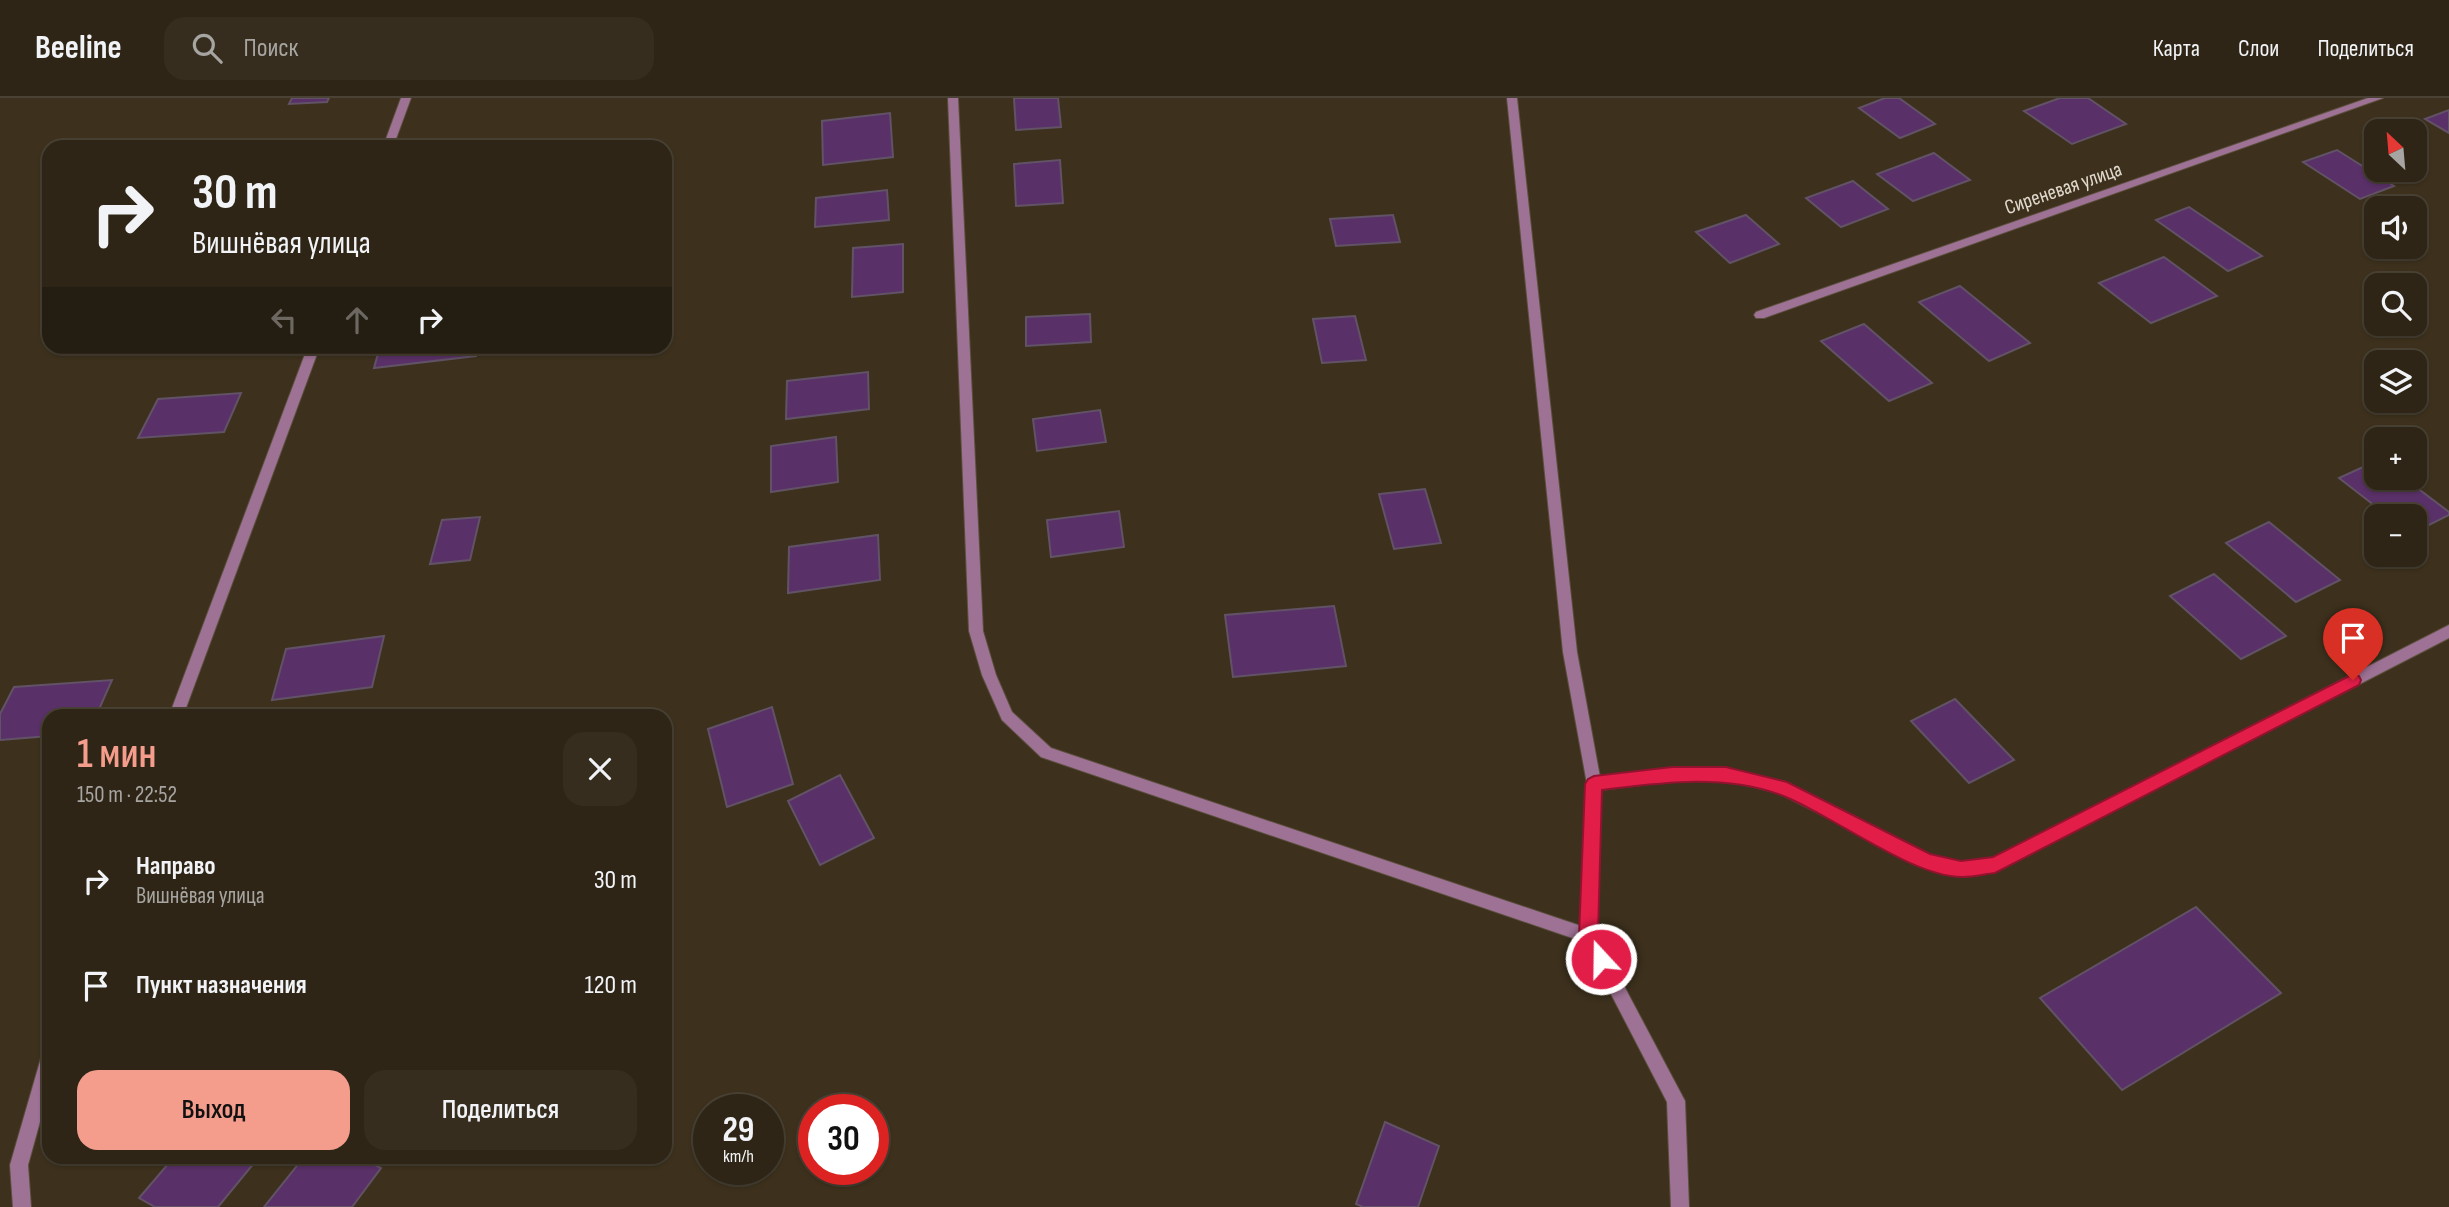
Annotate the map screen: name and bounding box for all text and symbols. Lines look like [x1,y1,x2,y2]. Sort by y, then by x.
search box [164,17,654,80]
text: Beeline [35,28,122,68]
icon: search [188,29,226,67]
text: Поиск [244,33,298,64]
text: Карта [2153,34,2200,63]
text: Слои [2238,34,2279,63]
text: Поделиться [2317,34,2414,63]
north arrow [2364,119,2427,182]
map controls [2364,119,2427,567]
street label: Сиреневая улица [2001,157,2125,220]
text: 30 m [192,164,277,223]
icon: right [77,168,168,259]
button: sound [2364,196,2427,259]
text: Вишнёвая улица [192,224,371,263]
button: search [2364,273,2427,336]
icon: left [265,301,303,339]
icon: ahead [338,301,376,339]
icon: right [411,301,449,339]
button: layers [2364,350,2427,413]
button: + [2364,427,2427,490]
button: − [2364,504,2427,567]
pin [2323,608,2383,680]
icon: arrive [2334,619,2372,657]
text: 1 мин [77,729,157,780]
button: close [563,732,637,806]
text: 150 m · 22:52 [77,781,177,809]
text: Направо [136,851,215,882]
icon: right [77,862,115,900]
text: 30 m [594,865,637,896]
text: Вишнёвая улица [136,882,265,910]
position arrow [1564,922,1638,996]
icon: arrive [77,967,115,1005]
text: Пункт назначения [136,970,307,1001]
text: 120 m [584,970,637,1001]
button: Выход [77,1070,350,1150]
button: Поделиться [364,1070,637,1150]
speed limit sign: 30 [798,1094,889,1185]
text: 29 [723,1109,754,1152]
text: km/h [723,1146,754,1167]

